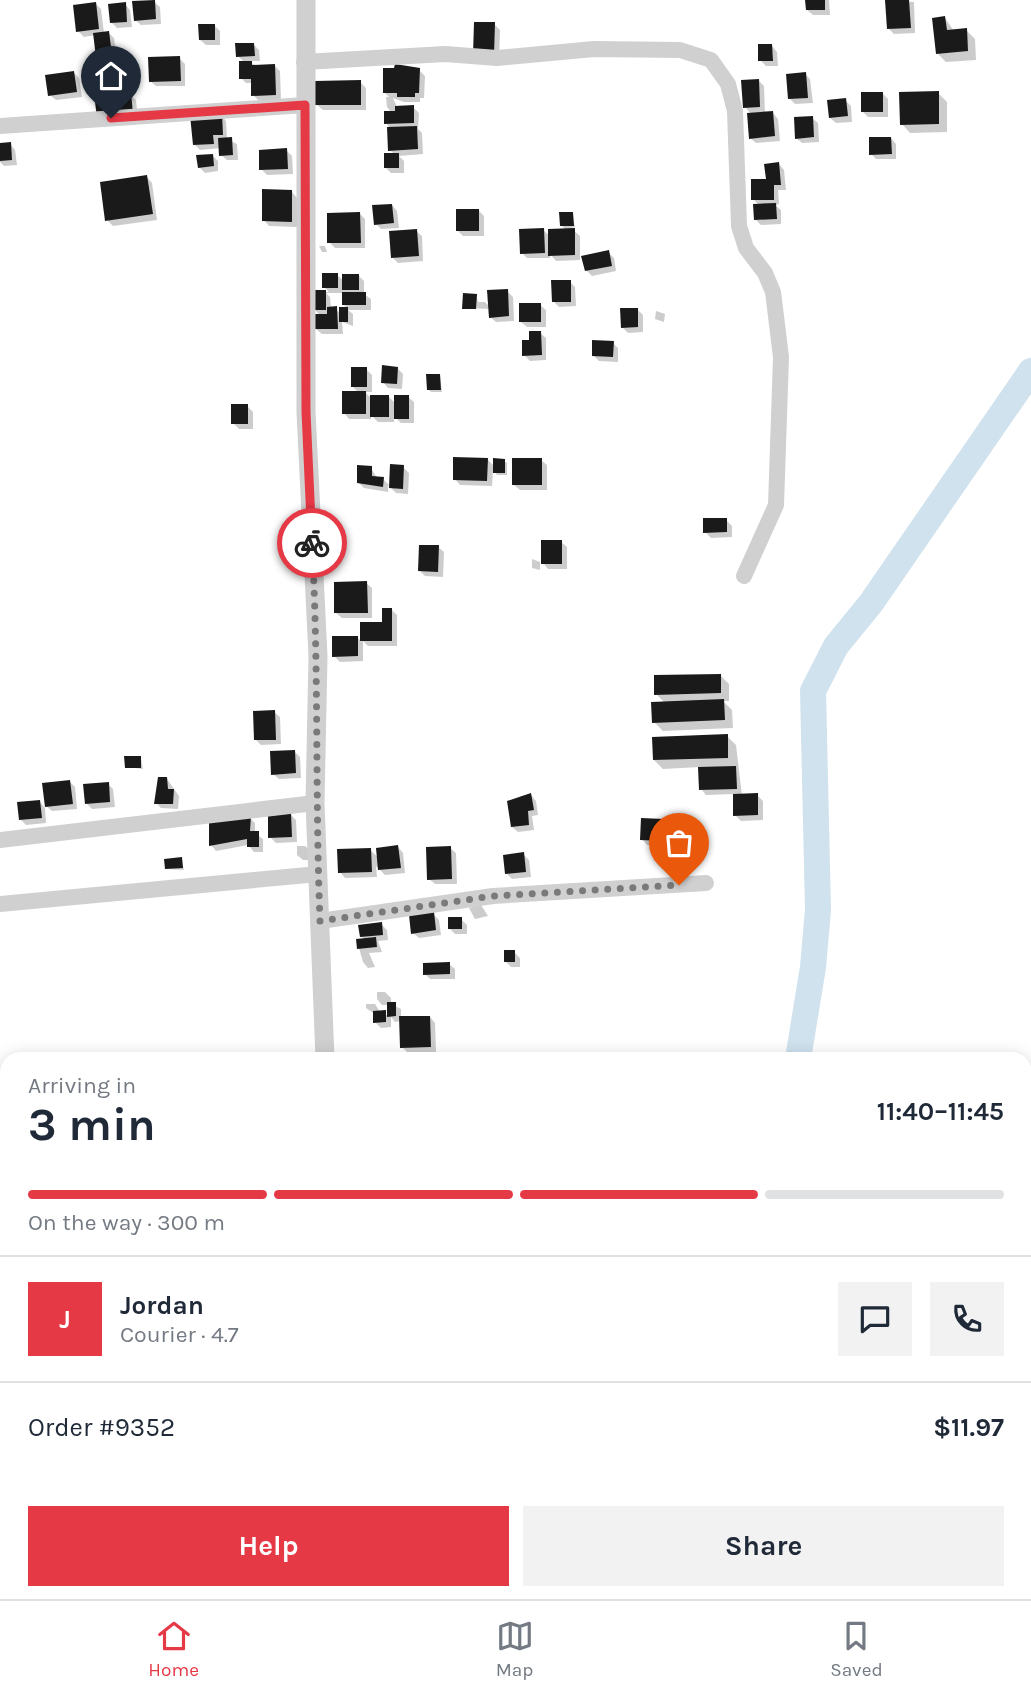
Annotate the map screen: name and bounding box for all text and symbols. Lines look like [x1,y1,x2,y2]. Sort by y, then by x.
pin [81,46,141,118]
icon: home [92,57,130,95]
courier [277,508,347,578]
icon: bike [293,524,331,562]
pin [649,813,709,885]
icon: bag [660,824,698,862]
text: Arriving in [28,1072,136,1099]
text: 11:40–11:45 [877,1096,1004,1127]
text: 3 min [28,1098,156,1152]
text: On the way · 300 m [28,1209,225,1236]
button: chat [838,1282,912,1356]
button: phone [930,1282,1004,1356]
text: Jordan [120,1290,204,1321]
text: J [59,1304,71,1335]
text: Courier · 4.7 [120,1321,239,1348]
text: Order #9352 [28,1412,175,1443]
text: $11.97 [933,1412,1004,1443]
button: Help [28,1506,509,1586]
button: Share [523,1506,1004,1586]
tab: Home [148,1617,199,1681]
tab: Map [496,1617,534,1681]
tab: Saved [830,1617,883,1681]

